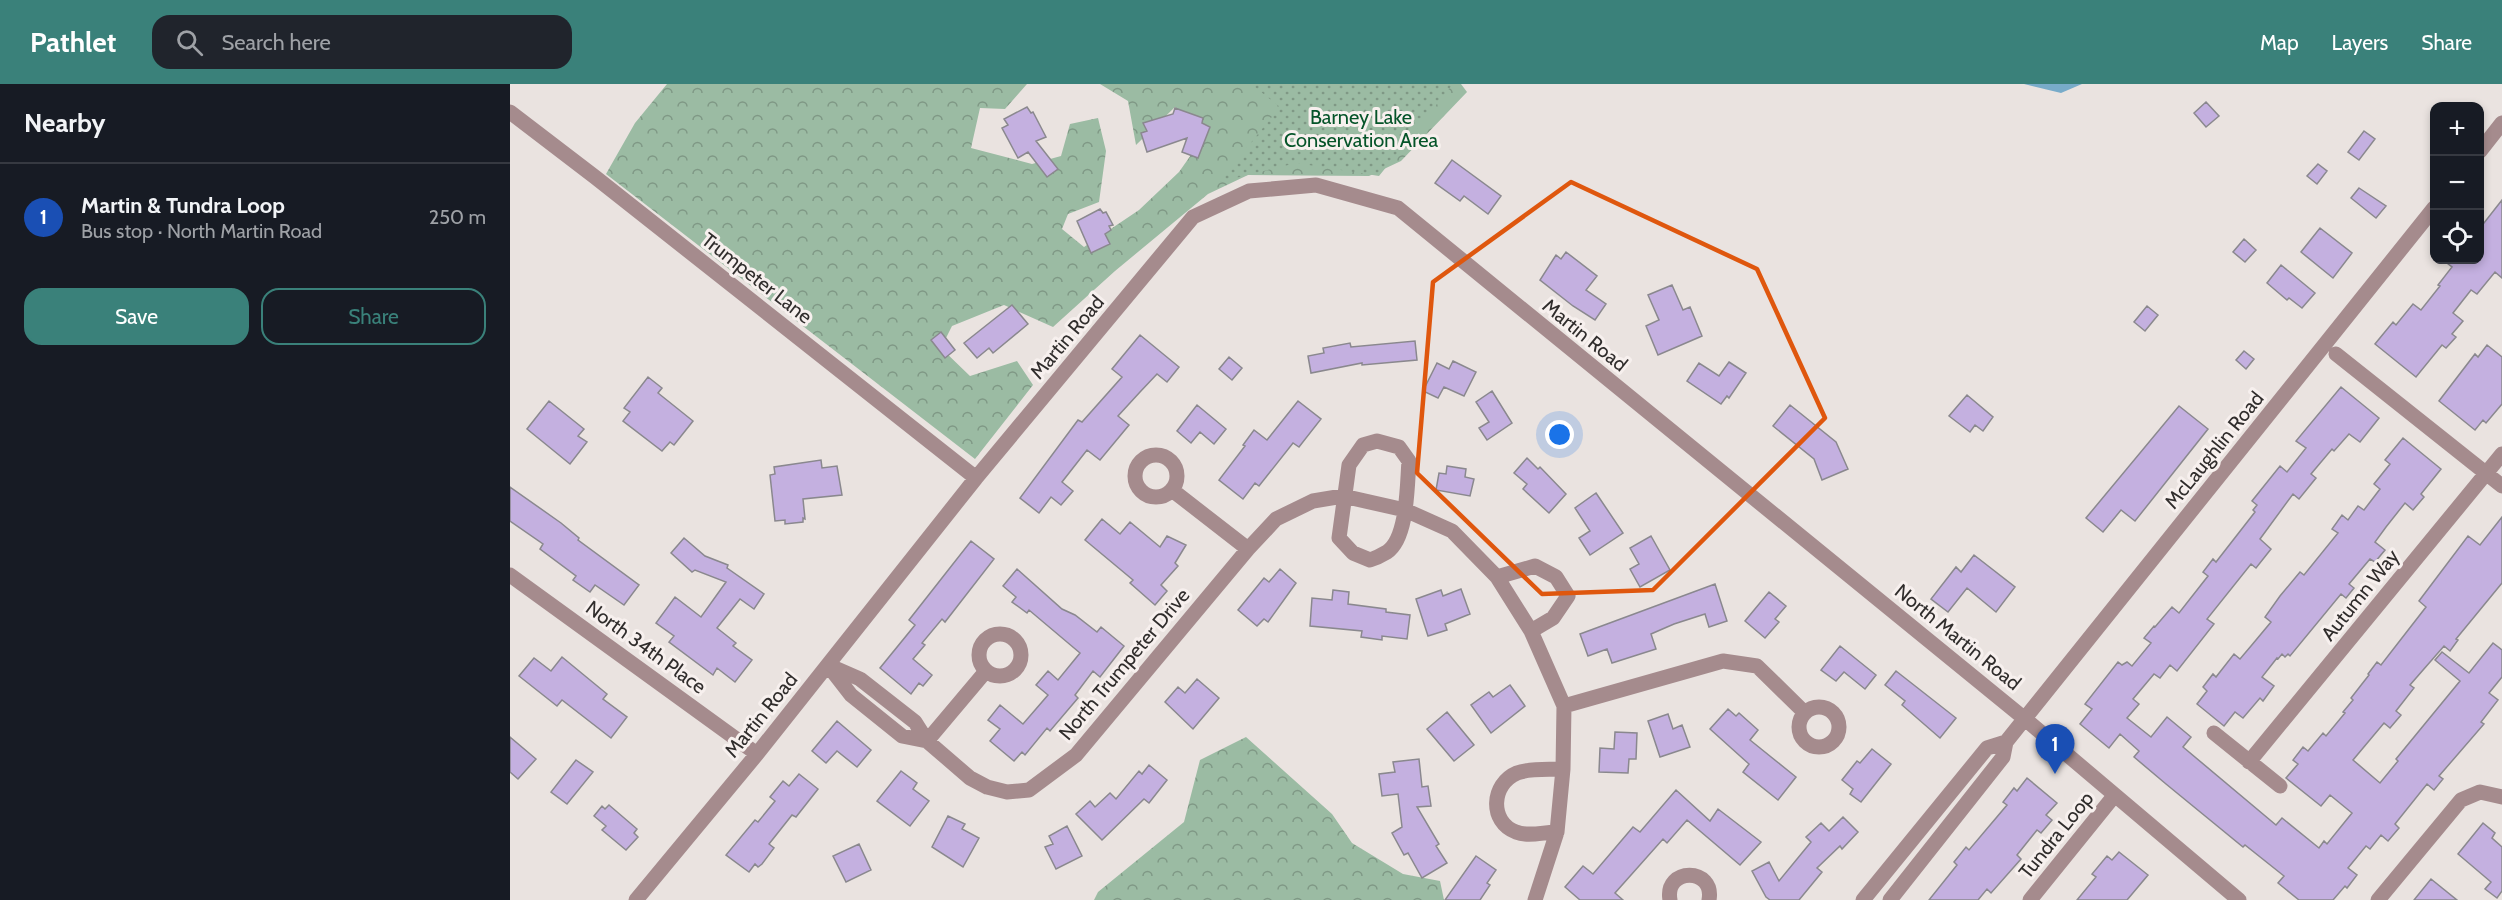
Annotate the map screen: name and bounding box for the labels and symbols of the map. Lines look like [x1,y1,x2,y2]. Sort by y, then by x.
park label: Barney Lake Conservation Area [1284,105,1438,152]
street label: Trumpeter Lane [697,227,817,329]
street label: Martin Road [1025,290,1109,384]
street label: Martin Road [1538,294,1632,376]
street label: McLaughlin Road [2159,387,2269,513]
your location [1545,420,1574,449]
street label: Autumn Way [2316,545,2404,645]
street label: North Martin Road [1890,579,2026,695]
street label: North Trumpeter Drive [1054,583,1194,745]
street label: North 34th Place [581,595,711,699]
street label: Martin Road [720,668,802,762]
pin: 1 [2036,724,2074,774]
street label: Tundra Loop [2014,787,2098,883]

